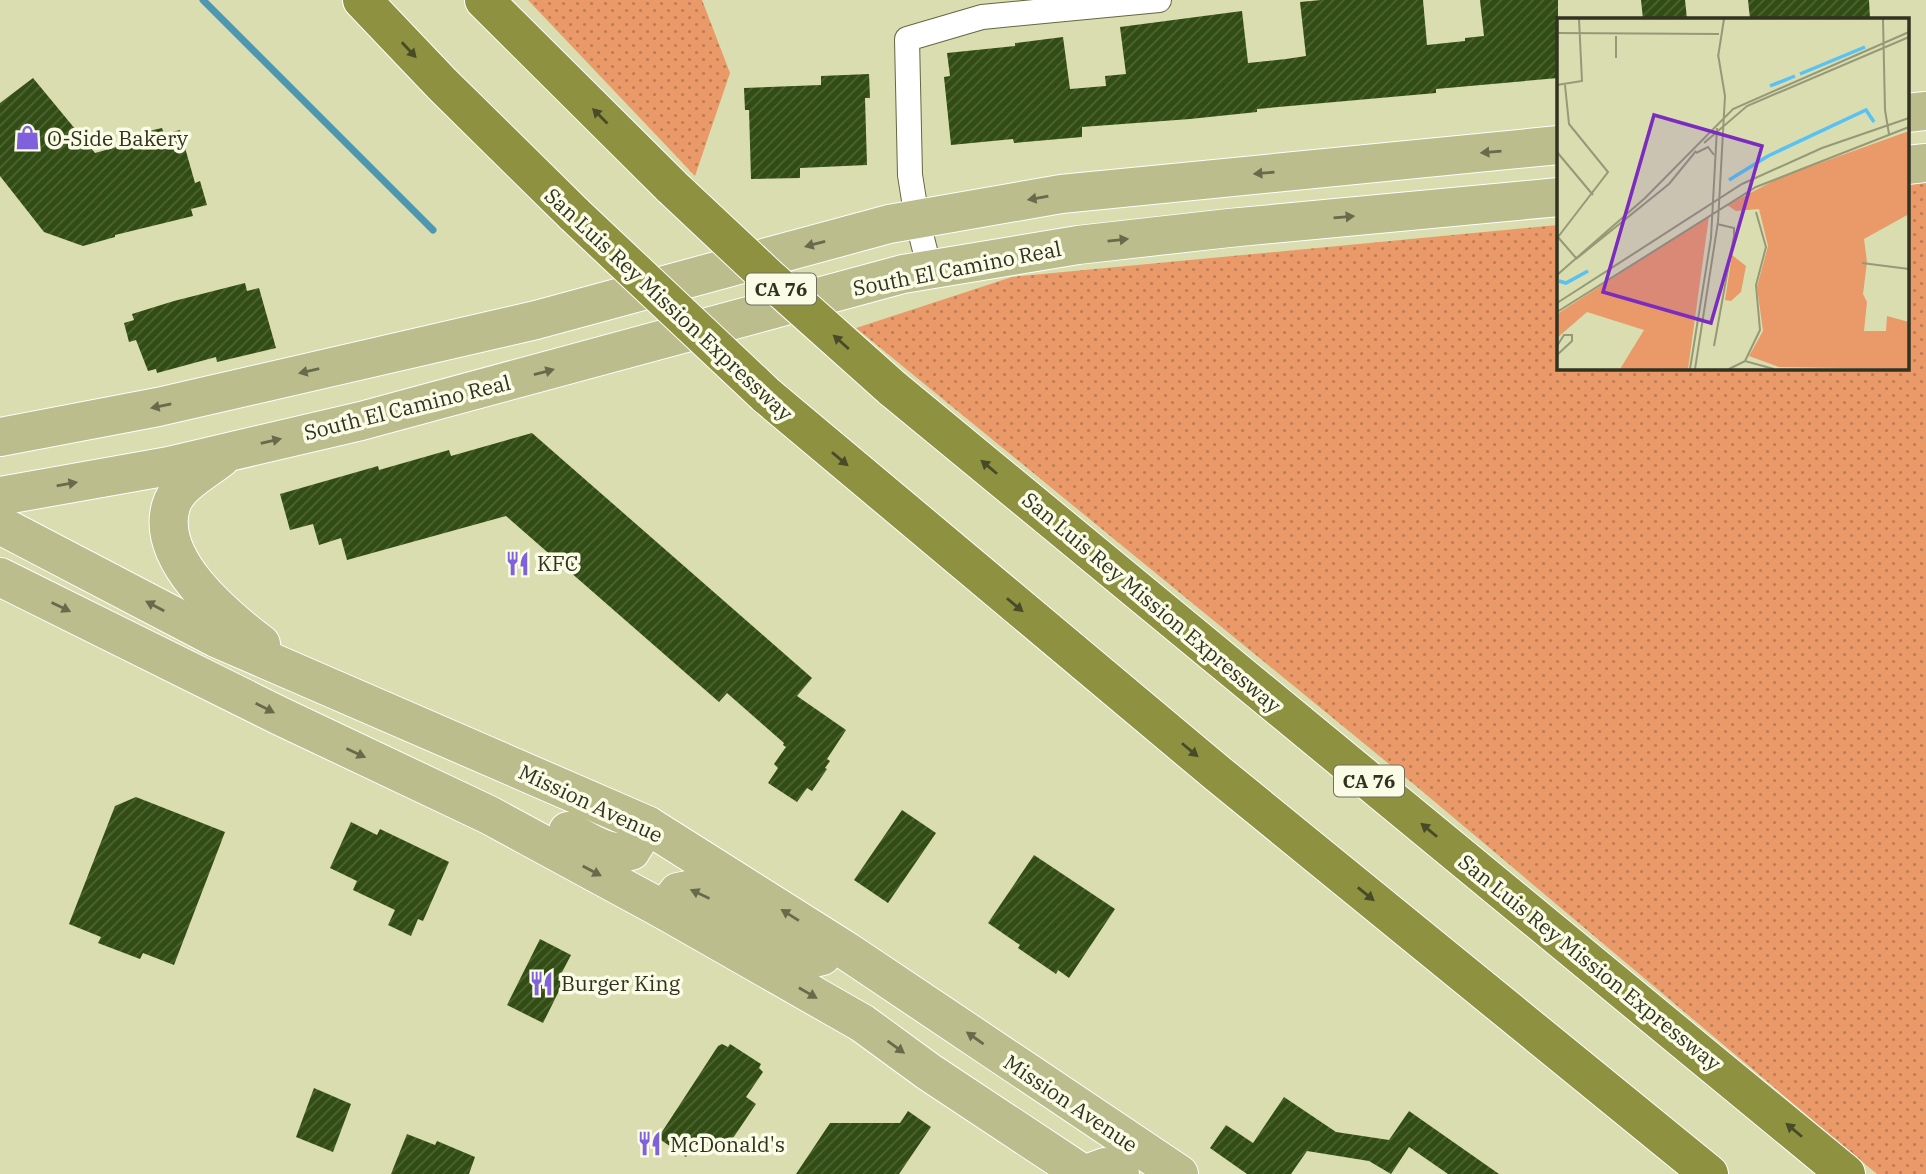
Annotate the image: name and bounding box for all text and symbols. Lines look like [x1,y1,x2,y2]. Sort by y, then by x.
inset map [1557,18,1909,369]
one-way arrow [401,41,417,58]
one-way arrow [592,109,609,125]
shop icon: O-Side Bakery [13,124,41,152]
place label: O-Side Bakery [47,124,189,152]
one-way arrow [1479,147,1501,158]
one-way arrow [1253,168,1275,179]
street label: San Luis Rey Mission Expressway [539,181,800,427]
one-way arrow [1027,193,1049,204]
one-way arrow [1334,211,1356,222]
street label: South El Camino Real [850,234,1064,302]
one-way arrow [1107,234,1129,245]
one-way arrow [804,239,826,250]
road number: CA 76 [746,274,816,304]
one-way arrow [833,335,850,350]
one-way arrow [298,366,320,377]
one-way arrow [534,366,556,377]
street label: South El Camino Real [301,368,513,446]
one-way arrow [149,401,171,412]
one-way arrow [260,435,282,446]
one-way arrow [832,451,849,466]
one-way arrow [980,460,997,475]
one-way arrow [56,478,78,489]
street label: San Luis Rey Mission Expressway [1017,485,1288,719]
restaurant icon: KFC [503,549,531,577]
place label: KFC [537,549,578,577]
one-way arrow [1006,597,1024,613]
one-way arrow [145,600,165,612]
one-way arrow [51,601,71,612]
one-way arrow [255,703,275,714]
one-way arrow [1181,742,1198,757]
one-way arrow [346,747,367,758]
street label: Mission Avenue [514,757,668,849]
road number: CA 76 [1334,766,1404,796]
one-way arrow [1420,823,1437,838]
street label: San Luis Rey Mission Expressway [1453,847,1728,1077]
one-way arrow [583,865,602,877]
one-way arrow [1356,887,1374,902]
one-way arrow [689,889,710,900]
one-way arrow [781,909,800,922]
restaurant icon: Burger King [527,969,555,997]
place label: Burger King [561,969,681,997]
one-way arrow [799,987,818,999]
one-way arrow [966,1031,984,1045]
one-way arrow [886,1040,905,1054]
street label: Mission Avenue [999,1048,1143,1158]
one-way arrow [1785,1123,1802,1138]
restaurant icon: McDonald's [636,1130,664,1158]
place label: McDonald's [670,1130,785,1158]

